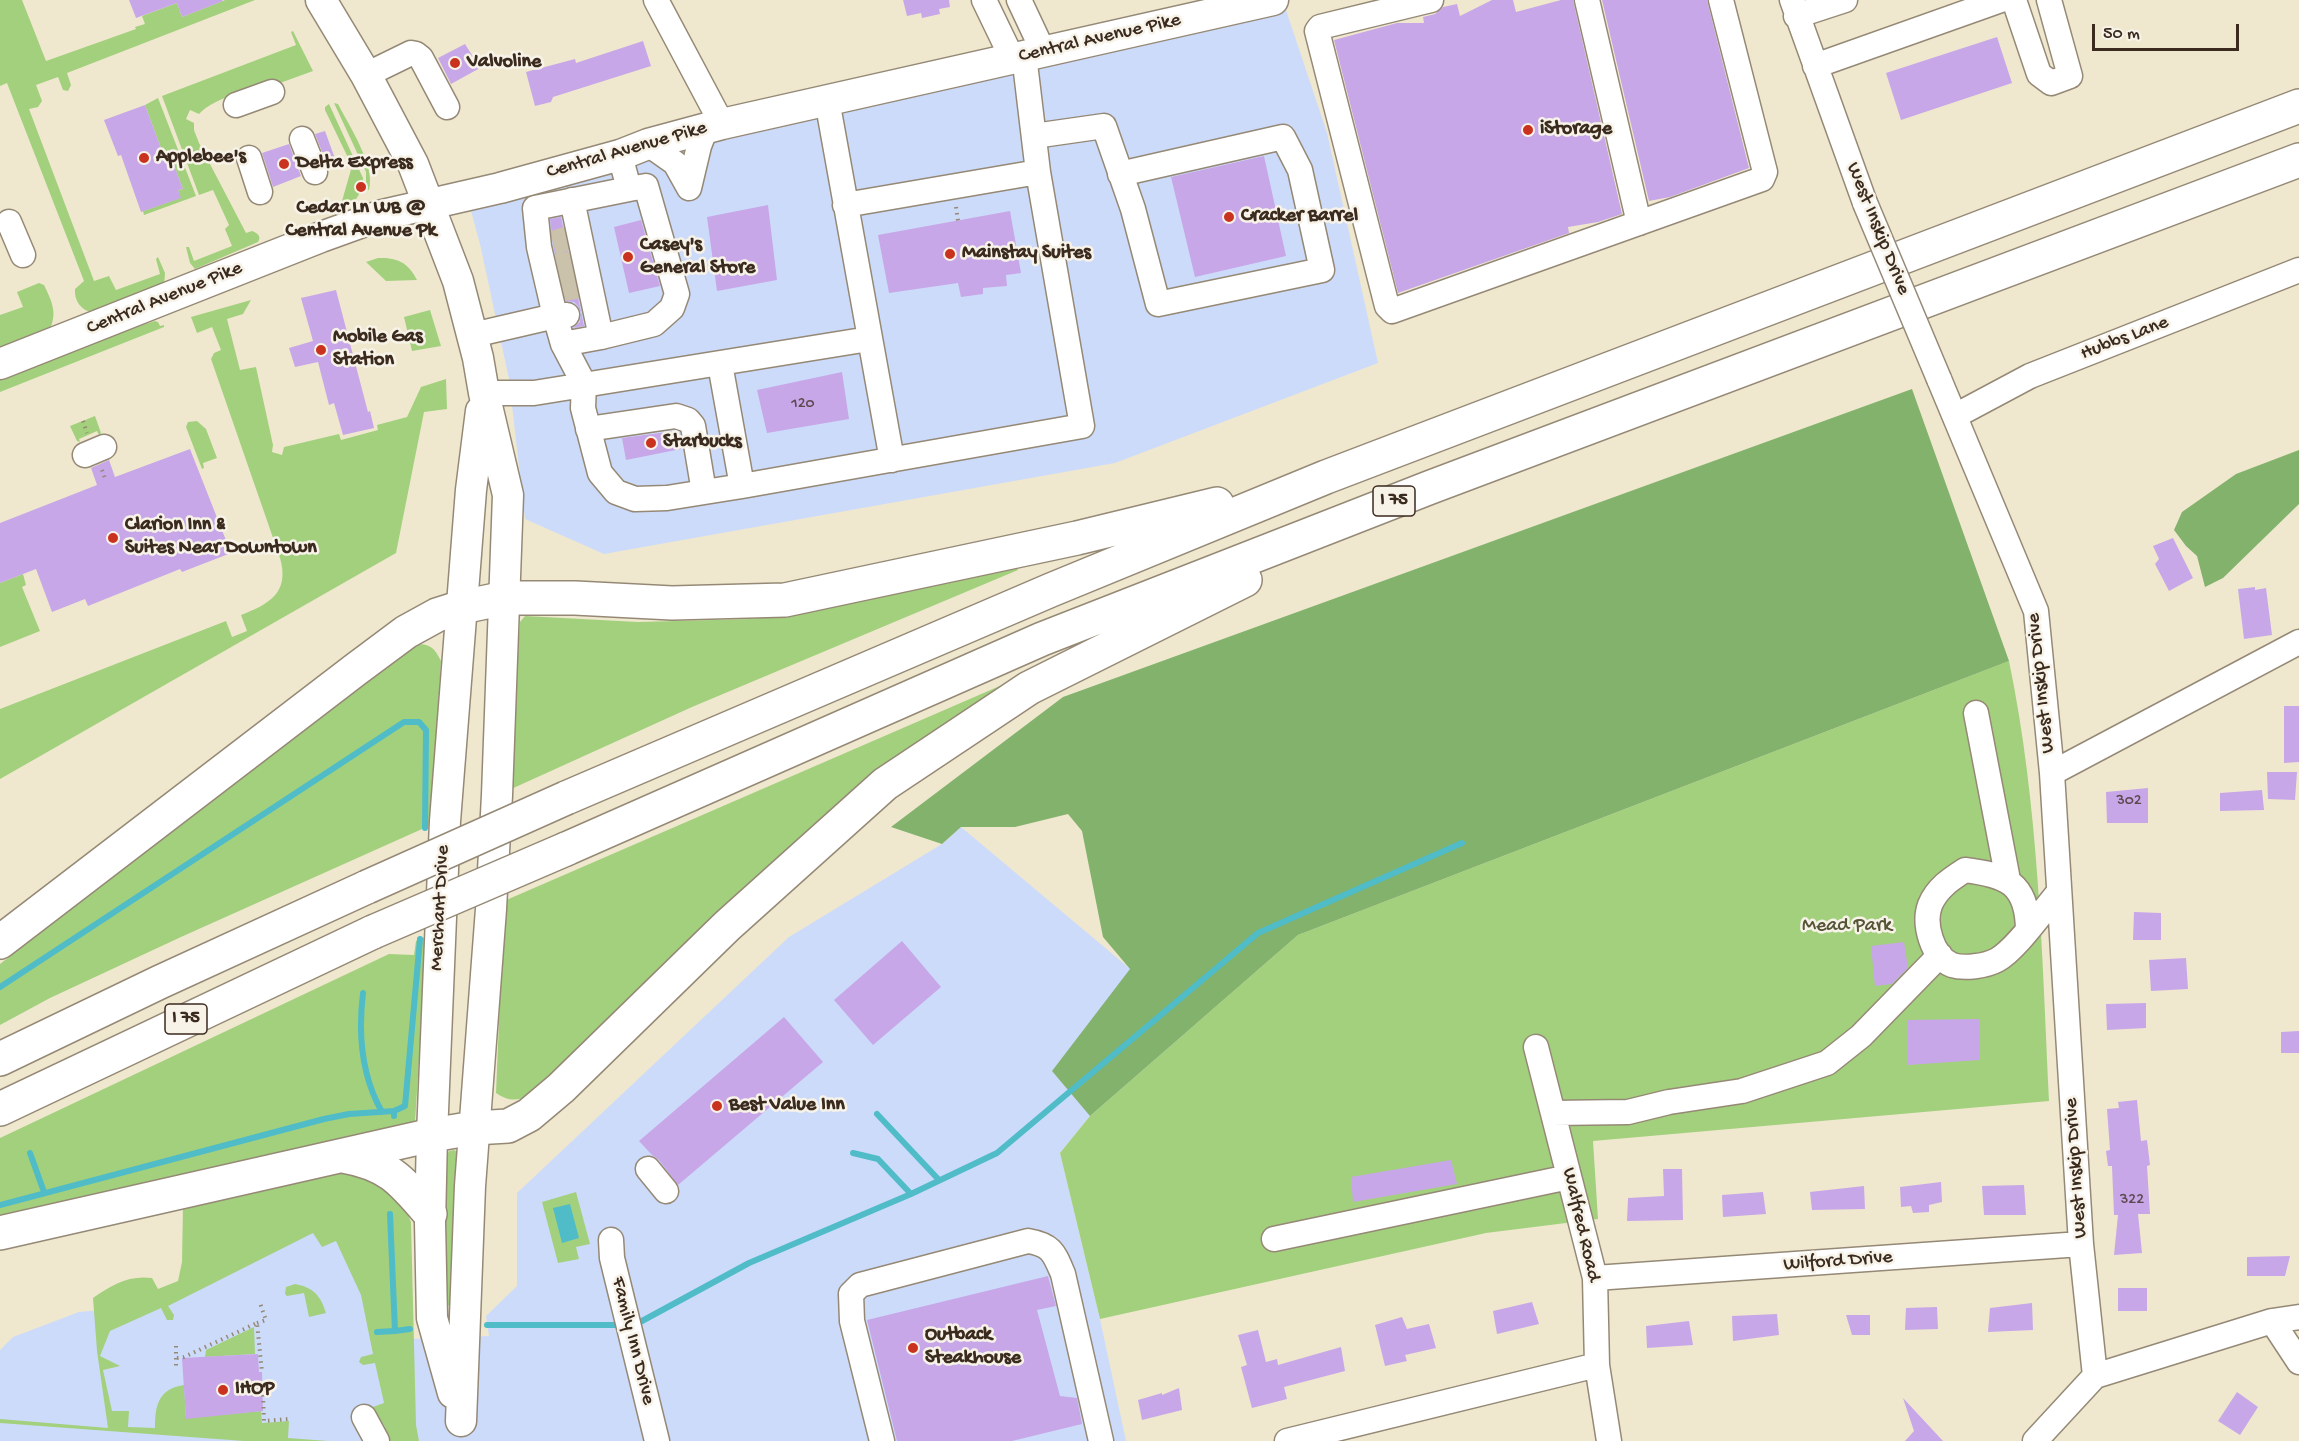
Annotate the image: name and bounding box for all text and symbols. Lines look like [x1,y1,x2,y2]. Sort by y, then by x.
street label: Central Avenue Pike [1017,9,1183,69]
scale bar [2095,12,2242,50]
text: 50 m [2103,24,2140,45]
place label: Valvoline [467,51,541,75]
marker: Valvoline [448,56,462,70]
street label: Central Avenue Pike [544,117,710,185]
place label: iStorage [1540,118,1612,142]
marker: iStorage [1521,123,1535,137]
place label: Applebee's [156,146,246,170]
marker: Applebee's [137,151,151,165]
place label: Delta Express [296,152,413,176]
marker: Delta Express [277,157,291,171]
street label: West Inskip Drive [1840,159,1914,299]
marker: Cedar Ln WB @ Central Avenue Pk [354,180,368,194]
place label: Cedar Ln WB @ Central Avenue Pk [286,197,436,244]
place label: Cracker Barrel [1241,205,1358,229]
marker: Cracker Barrel [1222,210,1236,224]
place label: Casey's General Store [640,234,755,281]
place label: Mainstay Suites [962,242,1091,266]
marker: Mainstay Suites [943,247,957,261]
marker: Casey's General Store [621,250,635,264]
street label: Central Avenue Pike [84,257,246,341]
street label: Hubbs Lane [2078,311,2172,367]
place label: Mobile Gas Station [333,326,423,373]
marker: Mobile Gas Station [314,343,328,357]
house number: 120 [791,395,815,415]
place label: Starbucks [663,431,742,455]
marker: Starbucks [644,436,658,450]
road number: I 75 [1373,486,1415,516]
place label: Clarion Inn & Suites Near Downtown [125,514,317,561]
marker: Clarion Inn & Suites Near Downtown [106,531,120,545]
street label: West Inskip Drive [2023,612,2061,754]
house number: 302 [2116,792,2142,812]
street label: Merchant Drive [426,844,456,972]
park label: Mead Park [1802,915,1892,939]
road number: I 75 [165,1004,207,1034]
place label: Best Value Inn [729,1094,845,1118]
street label: West Inskip Drive [2060,1097,2094,1239]
marker: Best Value Inn [710,1099,724,1113]
street label: Walfred Road [1555,1166,1605,1284]
house number: 322 [2120,1191,2144,1211]
street label: Wilford Drive [1783,1246,1893,1278]
street label: Family Inn Drive [605,1275,659,1407]
place label: Outback Steakhouse [925,1324,1021,1371]
marker: Outback Steakhouse [906,1341,920,1355]
place label: IHOP [235,1378,274,1402]
marker: IHOP [216,1383,230,1397]

